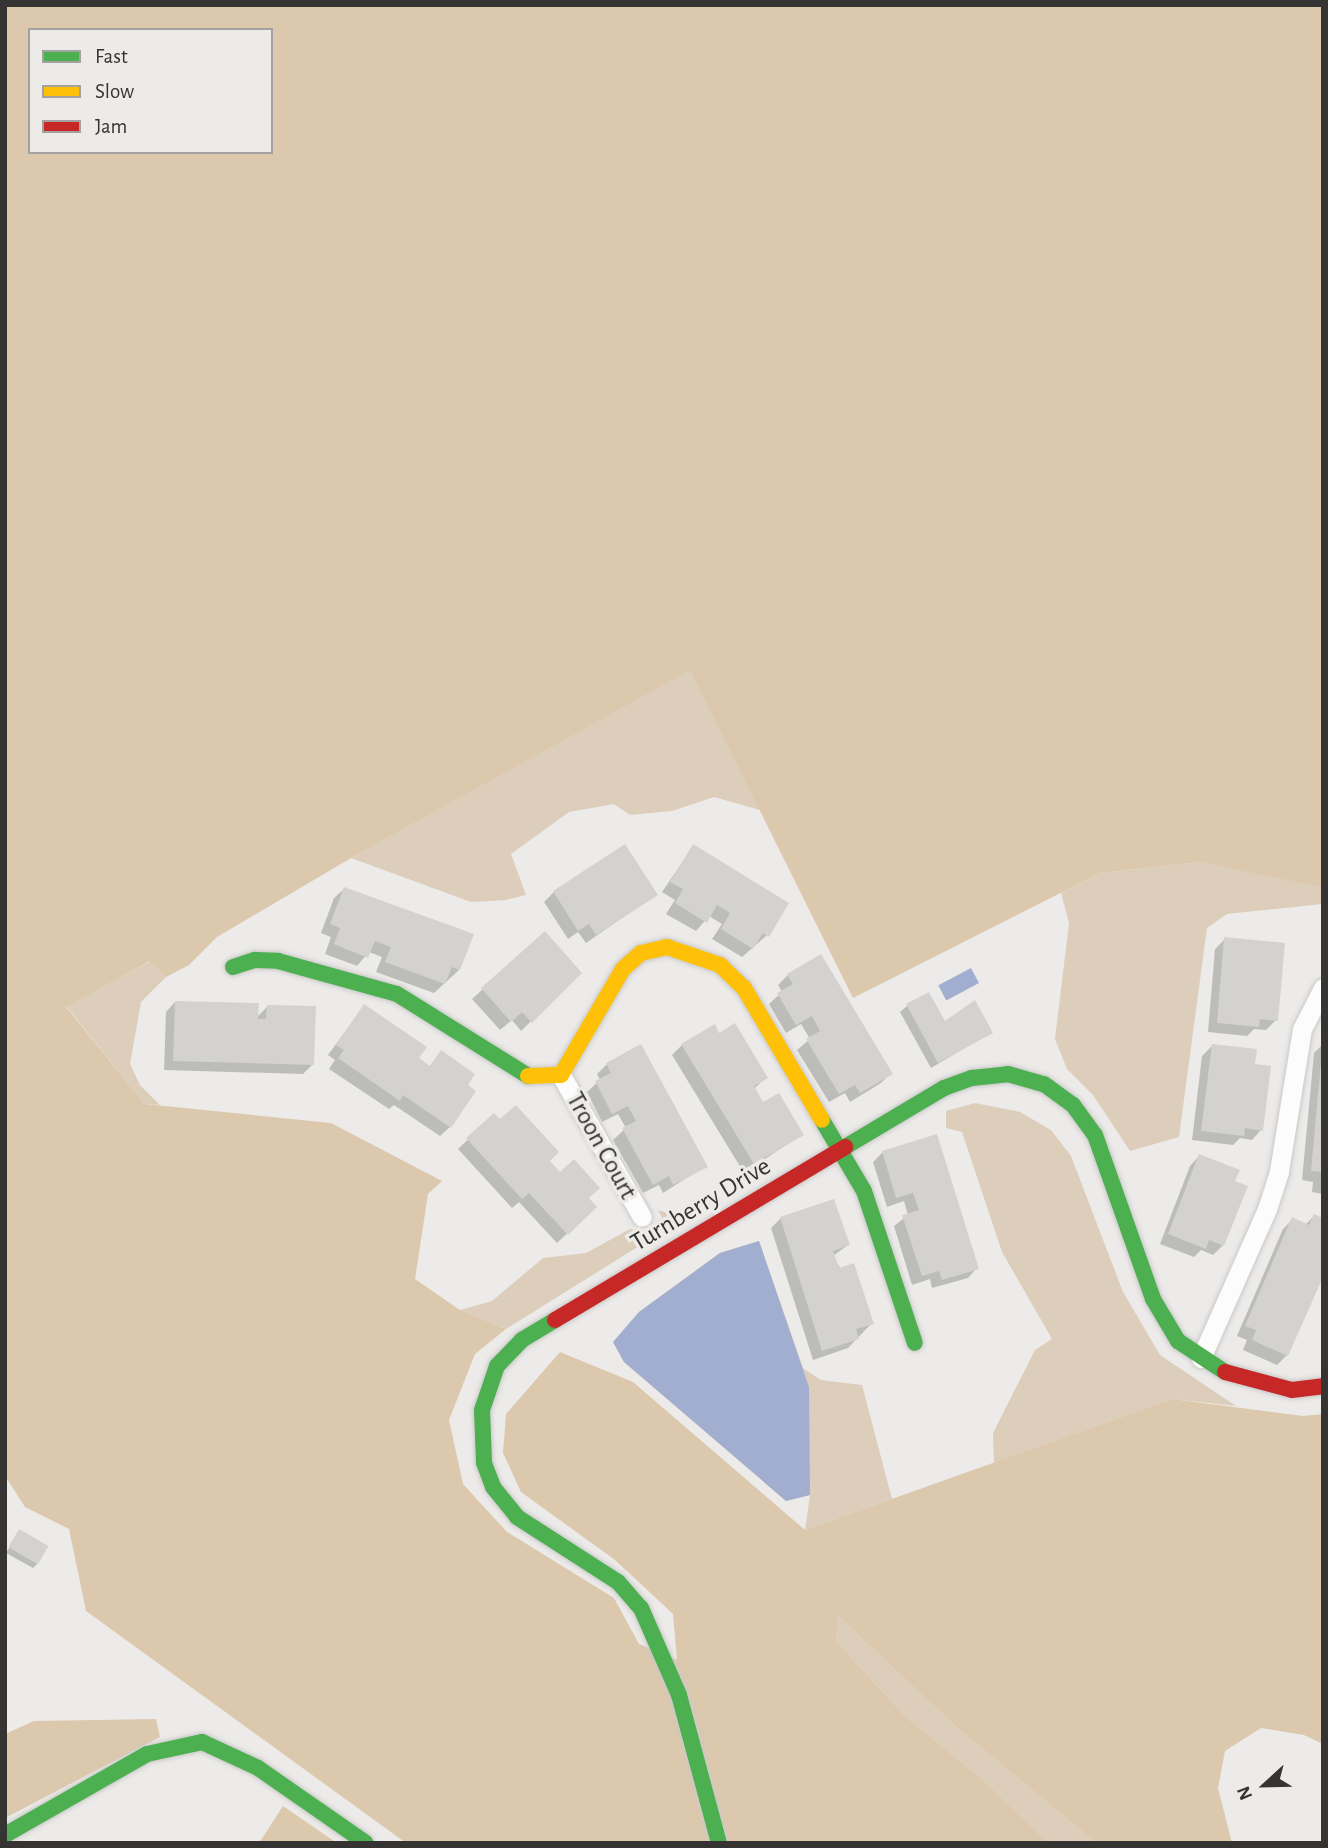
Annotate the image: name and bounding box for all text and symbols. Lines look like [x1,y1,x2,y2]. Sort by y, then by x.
legend [28,28,273,154]
text: Fast [95,46,128,67]
text: Slow [95,81,134,102]
text: Jam [95,116,127,137]
street label: Troon Court [559,1087,643,1205]
street label: Turnberry Drive [625,1151,777,1259]
north arrow [1230,1750,1300,1820]
text: N [1234,1783,1256,1803]

